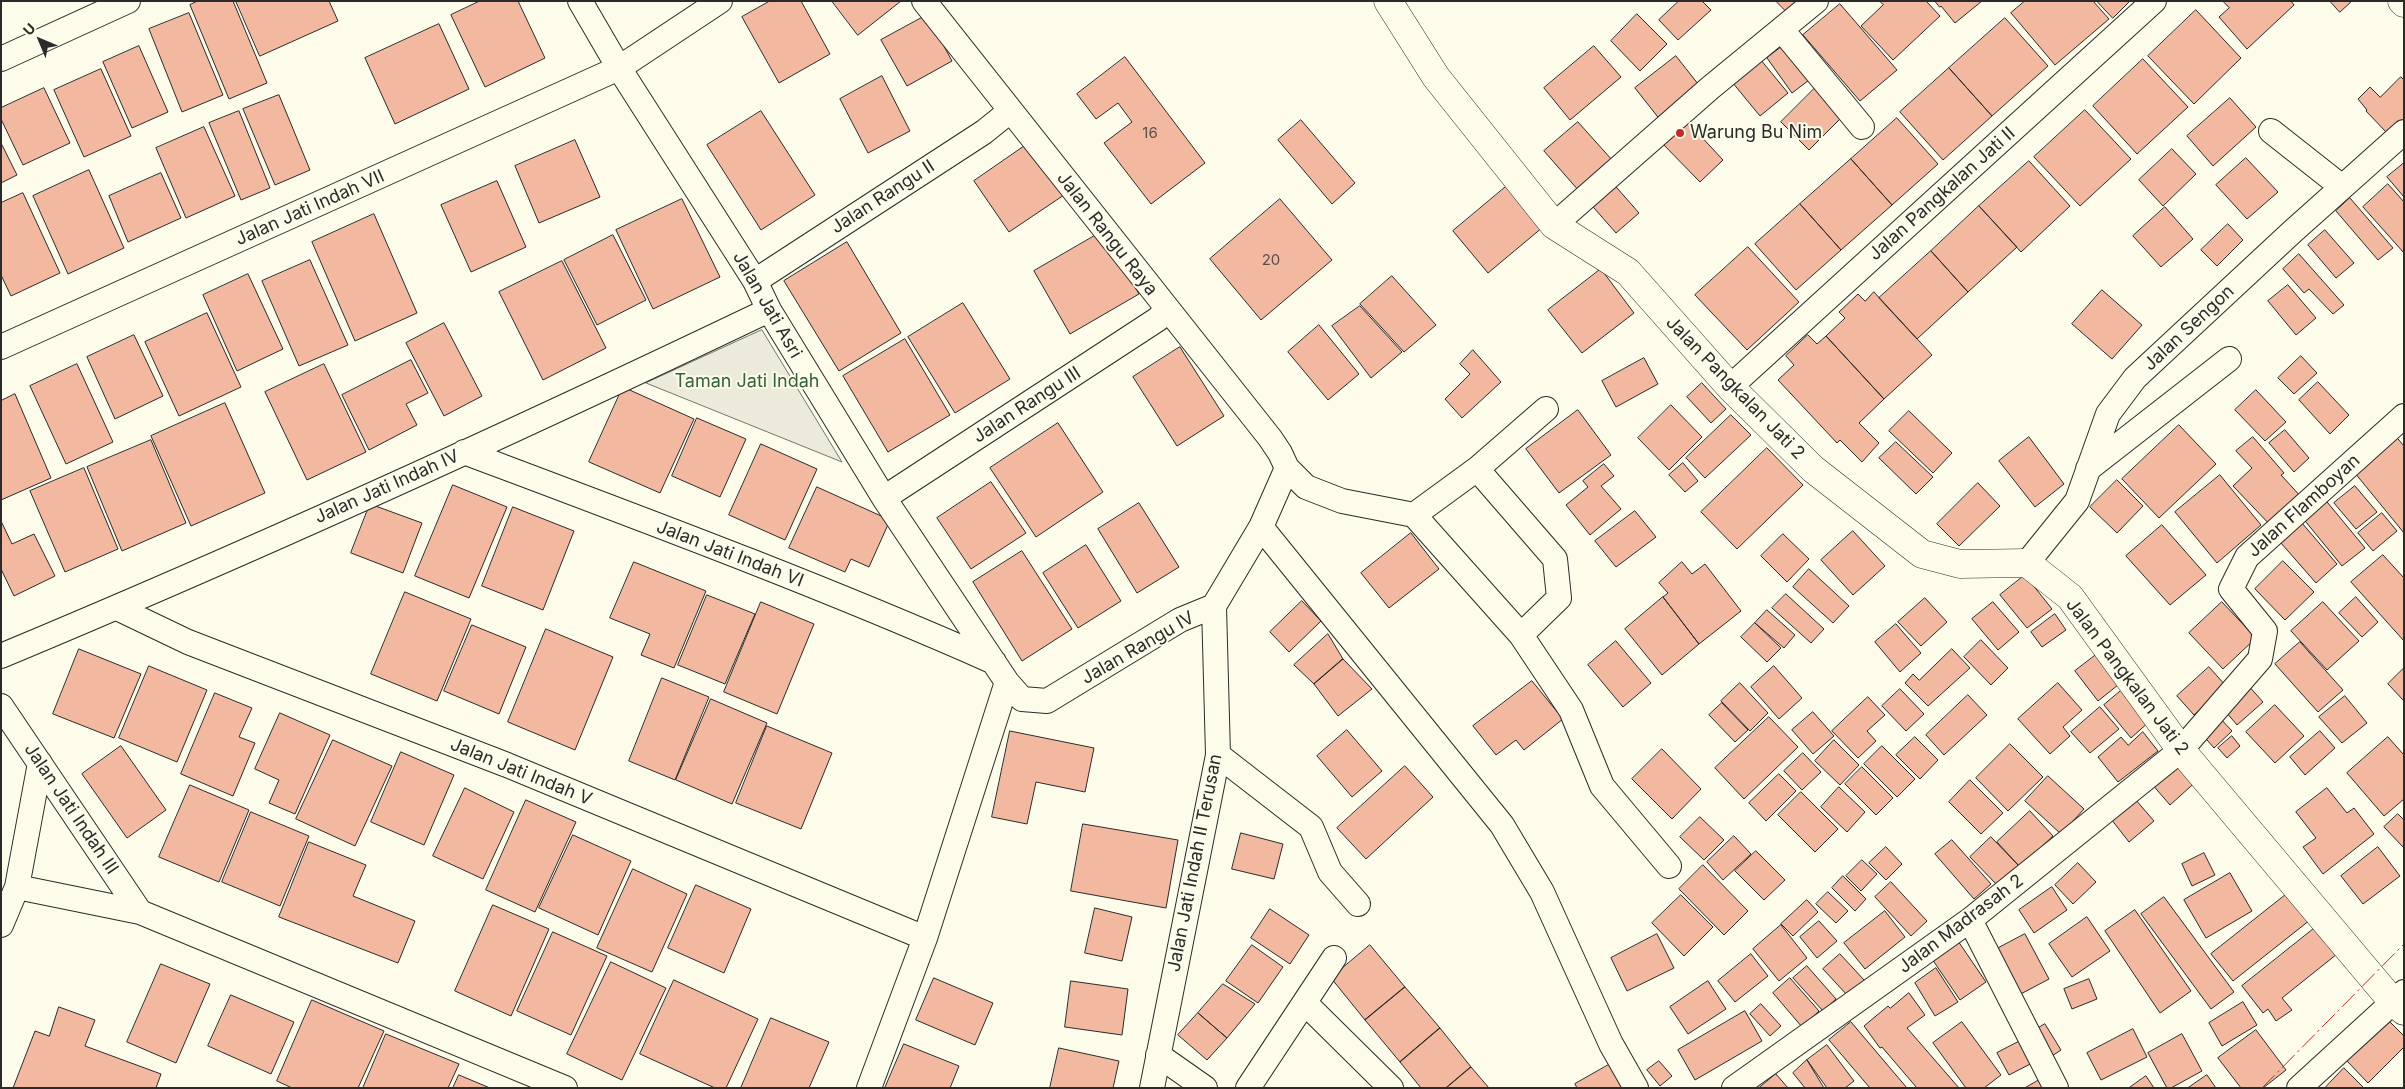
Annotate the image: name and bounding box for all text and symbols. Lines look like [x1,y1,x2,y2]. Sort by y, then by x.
north arrow [15,15,65,65]
text: U [19,19,39,39]
place label: Warung Bu Nim [1690,122,1822,144]
street label: Jalan Pangkalan Jati II [1864,123,2020,265]
house number: 16 [1142,124,1158,142]
marker: Warung Bu Nim [1674,127,1686,139]
street label: Jalan Rangu II [827,155,939,239]
street label: Jalan Jati Indah VII [232,165,388,251]
street label: Jalan Rangu Raya [1052,168,1162,300]
street label: Jalan Jati Asri [728,248,806,362]
house number: 20 [1262,251,1280,269]
street label: Jalan Sengon [2139,281,2239,375]
street label: Jalan Pangkalan Jati 2 [1661,312,1809,464]
street label: Jalan Rangu III [969,362,1085,448]
park label: Taman Jati Indah [675,371,819,393]
street label: Jalan Jati Indah IV [311,445,463,529]
street label: Jalan Flamboyan [2243,450,2365,562]
street label: Jalan Jati Indah VI [653,516,807,592]
street label: Jalan Pangkalan Jati 2 [2061,594,2193,760]
street label: Jalan Rangu IV [1078,607,1198,689]
street label: Jalan Jati Indah V [447,734,595,810]
street label: Jalan Jati Indah III [19,740,123,878]
street label: Jalan Jati Indah II Terusan [1163,752,1227,974]
street label: Jalan Madrasah 2 [1894,870,2028,978]

